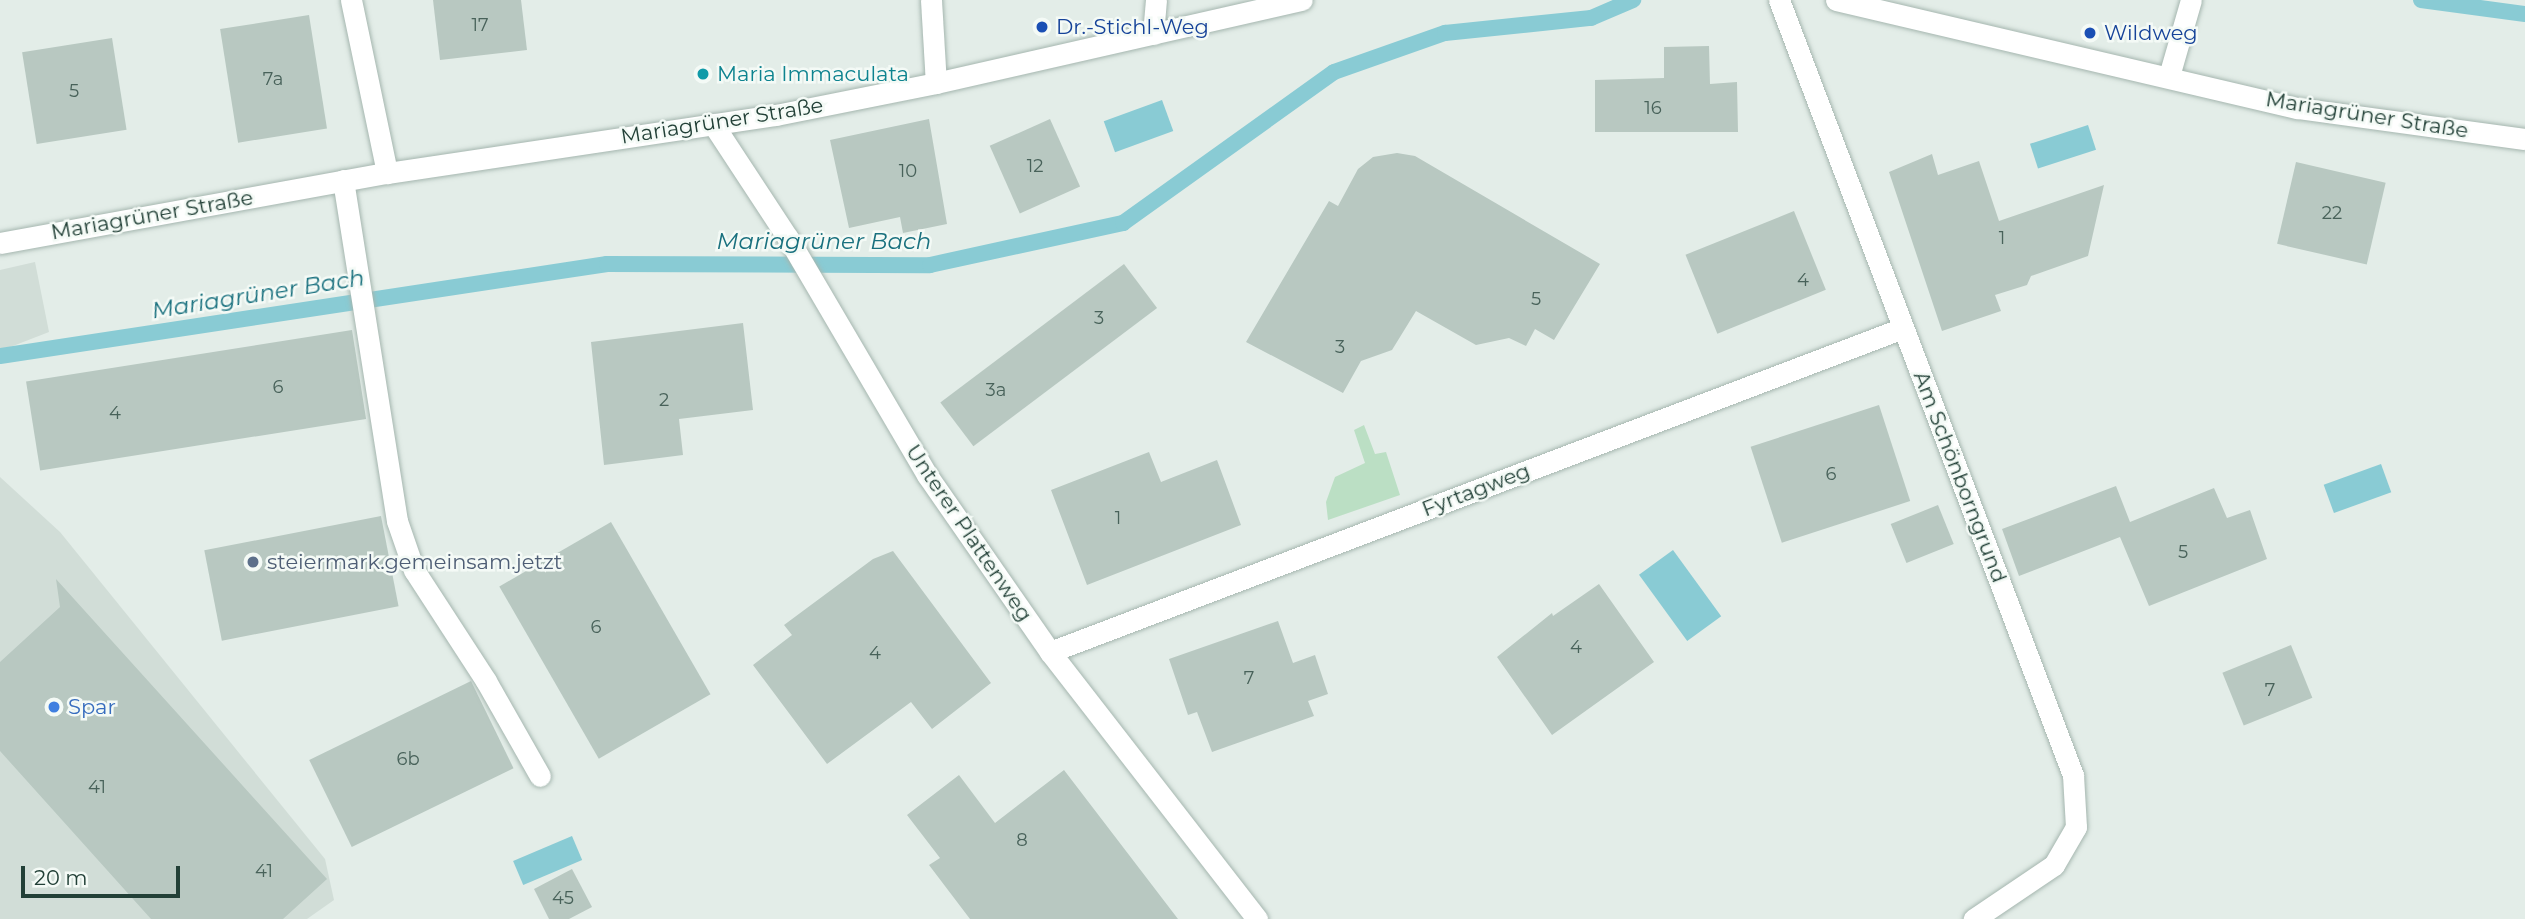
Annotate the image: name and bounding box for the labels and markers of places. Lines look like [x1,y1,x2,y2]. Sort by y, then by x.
place label: Dr.-Stichl-Weg [1056,14,1209,40]
marker: Dr.-Stichl-Weg [1034,19,1050,35]
place label: Wildweg [2104,20,2198,46]
marker: Wildweg [2082,25,2098,41]
place label: Maria Immaculata [717,61,909,87]
marker: Maria Immaculata [695,66,711,82]
place label: steiermark.gemeinsam.jetzt [267,549,562,575]
marker: steiermark.gemeinsam.jetzt [245,554,261,570]
place label: Spar [68,694,116,720]
marker: Spar [46,699,62,715]

